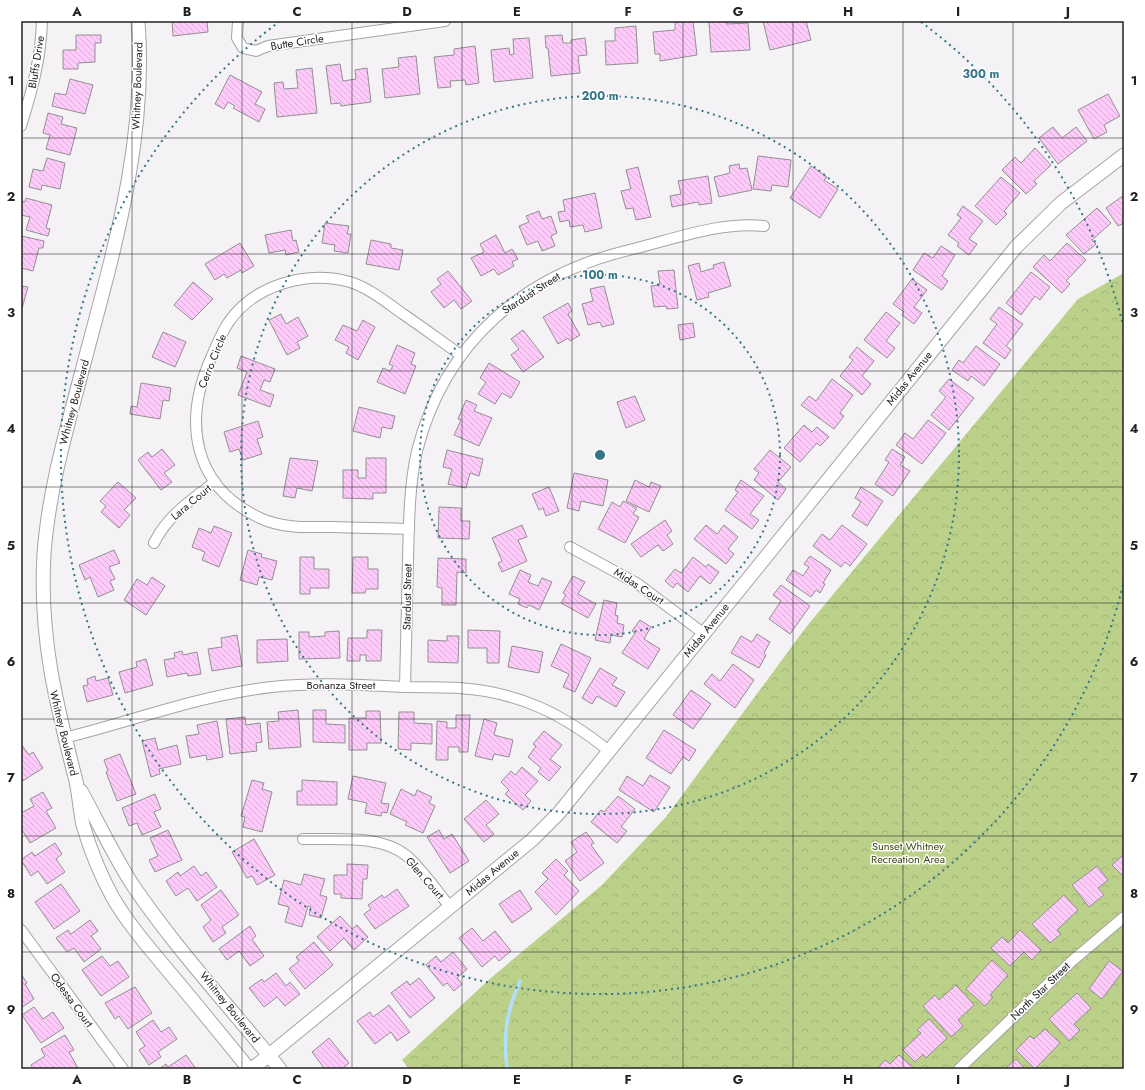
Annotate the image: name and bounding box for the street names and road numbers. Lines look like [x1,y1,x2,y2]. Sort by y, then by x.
street label: Butte Circle [269,30,325,54]
street label: Bluffs Drive [24,34,48,89]
street label: Whitney Boulevard [127,42,147,130]
street label: Stardust Street [499,268,563,318]
street label: Cerro Circle [194,331,230,391]
street label: Midas Avenue [882,347,936,408]
street label: Whitney Boulevard [55,358,93,446]
street label: Lara Court [167,480,215,524]
street label: Stardust Street [398,563,416,630]
street label: Midas Court [611,564,667,608]
street label: Midas Avenue [679,599,733,660]
street label: Bonanza Street [307,677,376,693]
street label: Whitney Boulevard [46,689,82,777]
street label: Midas Avenue [462,845,522,899]
street label: Glen Court [402,853,448,903]
street label: North Star Street [1007,958,1074,1024]
street label: Whitney Boulevard [196,968,264,1046]
street label: Odessa Court [47,969,97,1031]

